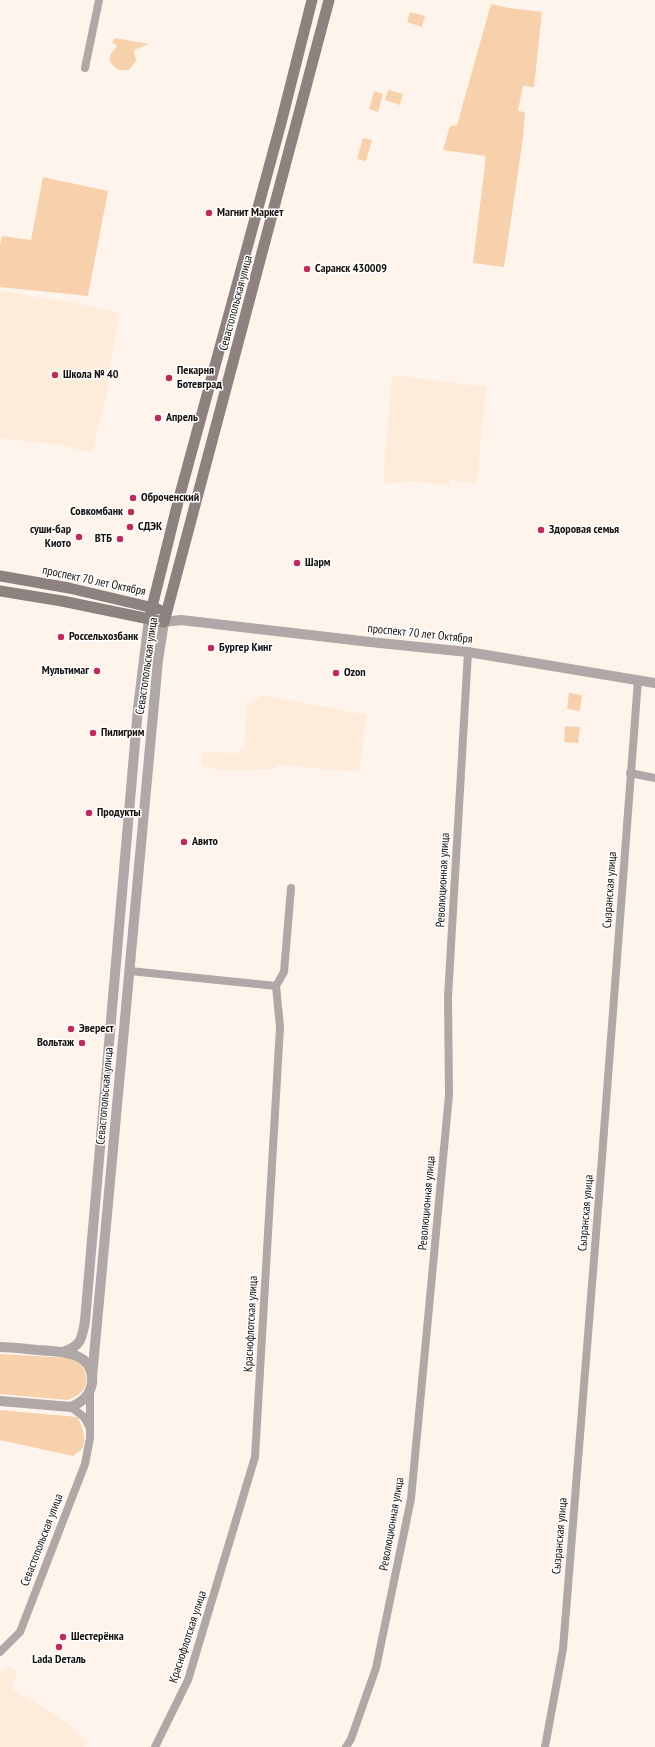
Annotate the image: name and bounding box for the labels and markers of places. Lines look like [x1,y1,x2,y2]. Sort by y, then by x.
place label: Магнит Маркет [217,206,283,220]
marker: Магнит Маркет [204,208,214,218]
place label: Саранск 430009 [315,262,387,276]
marker: Саранск 430009 [302,264,312,274]
place label: Пекарня Ботевград [177,364,222,392]
place label: Школа № 40 [63,368,118,382]
marker: Школа № 40 [50,370,60,380]
marker: Пекарня Ботевград [164,373,174,383]
place label: Апрель [166,411,198,425]
marker: Апрель [153,413,163,423]
place label: Оброченский [141,491,199,505]
marker: Оброченский [128,493,138,503]
place label: Совкомбанк [70,505,123,519]
marker: Совкомбанк [126,507,136,517]
place label: СДЭК [138,520,162,534]
marker: СДЭК [125,522,135,532]
place label: суши-бар Киото [30,523,71,551]
place label: Здоровая семья [549,523,619,537]
marker: Здоровая семья [536,525,546,535]
marker: суши-бар Киото [74,532,84,542]
place label: ВТБ [95,532,112,546]
marker: ВТБ [115,534,125,544]
place label: Шарм [305,556,330,570]
marker: Шарм [292,558,302,568]
place label: Россельхозбанк [69,630,138,644]
marker: Россельхозбанк [56,632,66,642]
place label: Бургер Кинг [219,641,272,655]
marker: Бургер Кинг [206,643,216,653]
place label: Мультимаг [42,664,89,678]
marker: Мультимаг [92,666,102,676]
place label: Ozon [344,666,366,680]
marker: Ozon [331,668,341,678]
place label: Пилигрим [101,726,144,740]
marker: Пилигрим [88,728,98,738]
place label: Продукты [97,806,141,820]
marker: Продукты [84,808,94,818]
place label: Авито [192,835,218,849]
marker: Авито [179,837,189,847]
place label: Эверест [79,1022,114,1036]
marker: Эверест [66,1024,76,1034]
place label: Вольтаж [37,1036,74,1050]
marker: Вольтаж [77,1038,87,1048]
place label: Шестерёнка [71,1630,124,1644]
marker: Шестерёнка [58,1632,68,1642]
marker: Lada Dеталь [54,1642,64,1652]
place label: Lada Dеталь [32,1653,86,1667]

